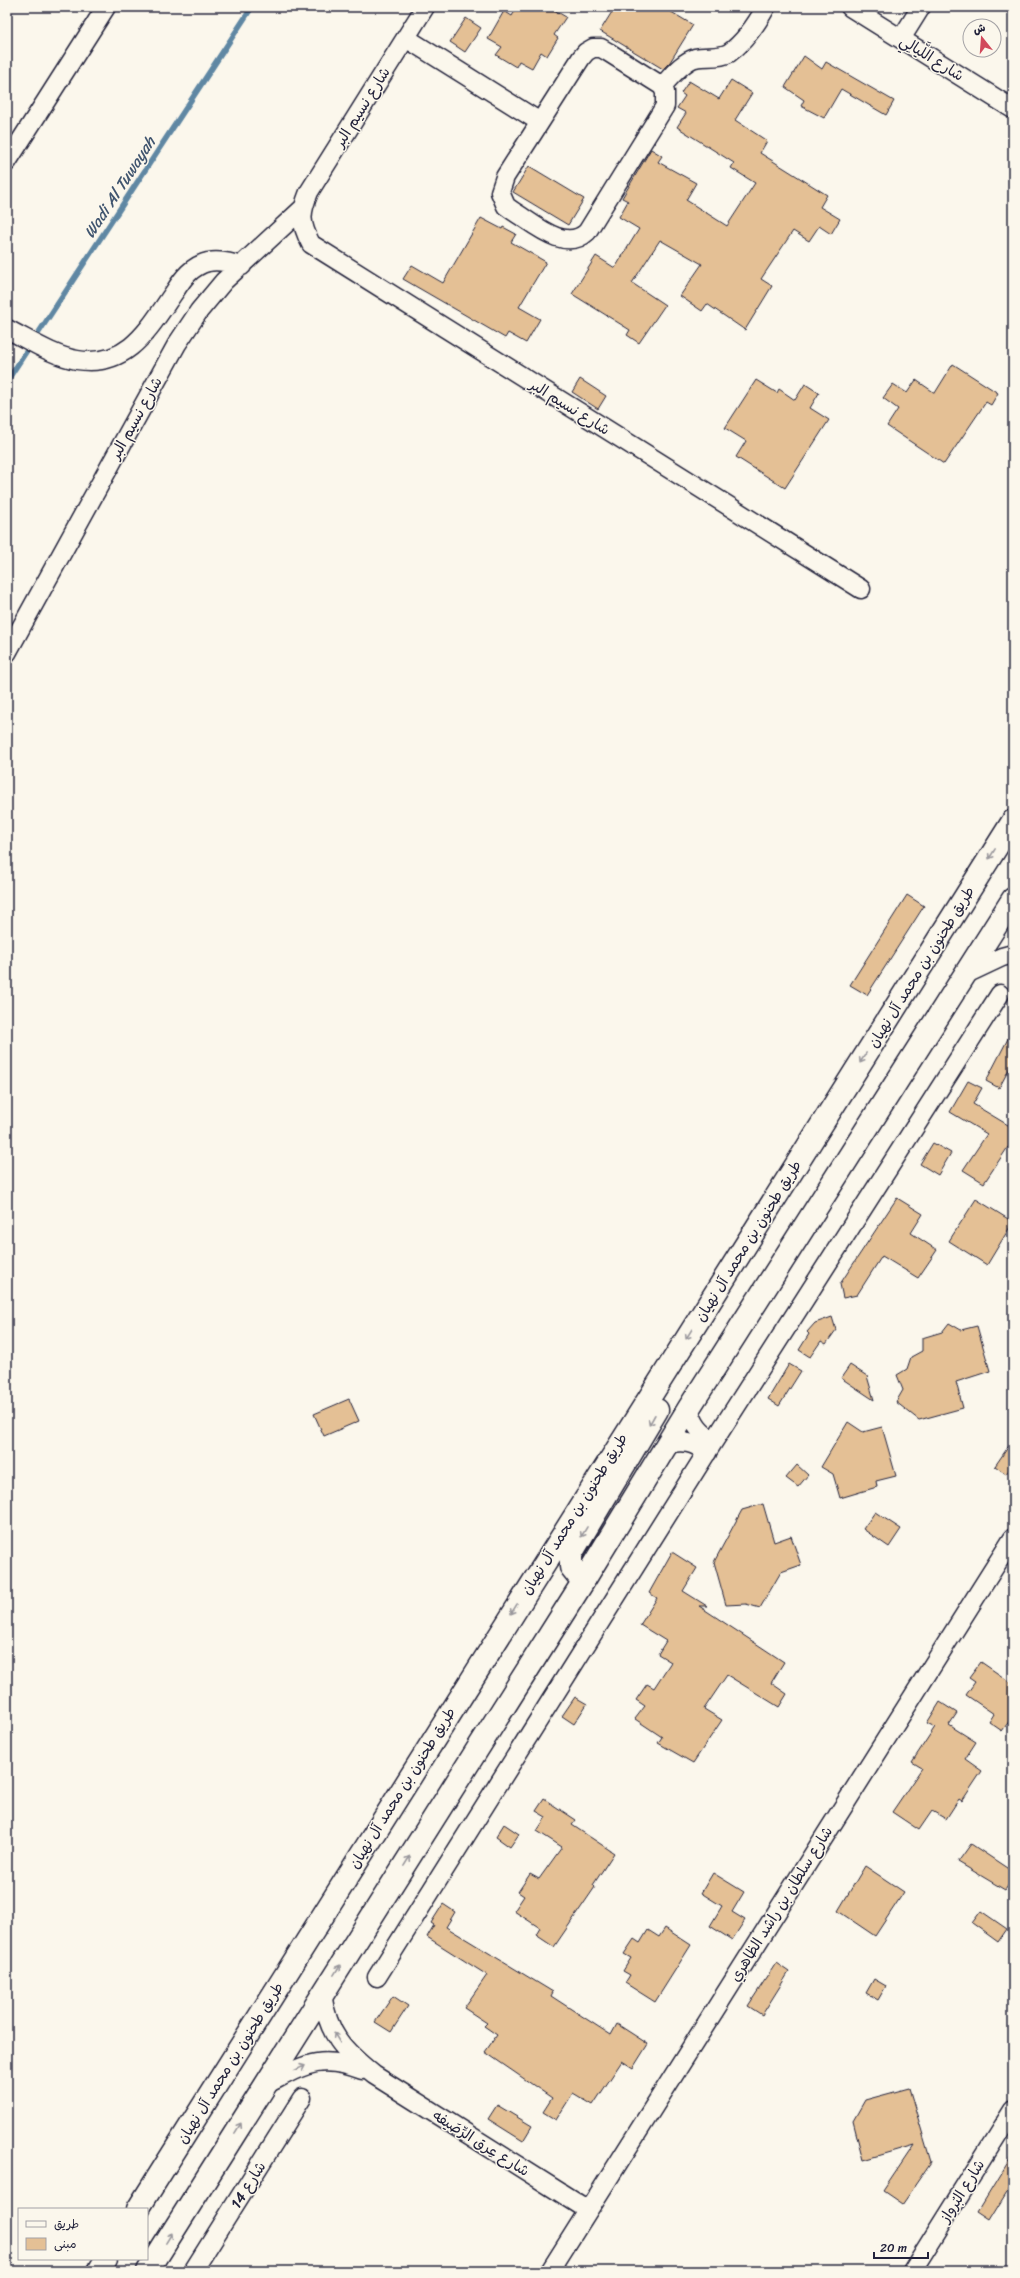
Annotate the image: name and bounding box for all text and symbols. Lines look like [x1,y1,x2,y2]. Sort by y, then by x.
north arrow [962,18,1002,58]
text: ش [971,18,988,40]
street label: شارع اللَّيالِي [895,28,969,88]
street label: شارع نسيم البر [326,62,397,154]
water label: Wadi Al Tuwayah [76,129,164,244]
street label: شارع نسيم البر [523,371,615,442]
street label: شارع نسيم البر [102,372,169,466]
one-way arrow [988,848,996,859]
street label: طريق طحنون بن محمد آل نهيان [861,881,981,1053]
one-way arrow [859,1052,867,1063]
street label: طريق طحنون بن محمد آل نهيان [688,1155,808,1327]
one-way arrow [685,1328,693,1339]
one-way arrow [647,1414,655,1426]
street label: طريق طحنون بن محمد آل نهيان [514,1428,634,1600]
one-way arrow [580,1526,588,1538]
one-way arrow [510,1603,518,1615]
street label: طريق طحنون بن محمد آل نهيان [342,1702,462,1874]
street label: شارع سلطان بن راشد الظاهري [722,1821,840,1987]
one-way arrow [402,1855,411,1866]
one-way arrow [333,1965,341,1976]
street label: طريق طحنون بن محمد آل نهيان [170,1977,290,2149]
one-way arrow [332,2033,341,2044]
one-way arrow [294,2064,306,2071]
street label: شارع عِرق الرِّصَيفه [427,2103,535,2183]
one-way arrow [234,2123,242,2134]
street label: شارع البُرواز [932,2154,992,2229]
street label: شارع 14 [223,2156,273,2214]
legend [18,2208,148,2260]
text: طريق [54,2213,79,2235]
text: مبنى [54,2233,77,2255]
one-way arrow [165,2233,173,2244]
scale bar [874,2234,928,2260]
text: 20 m [880,2237,907,2259]

